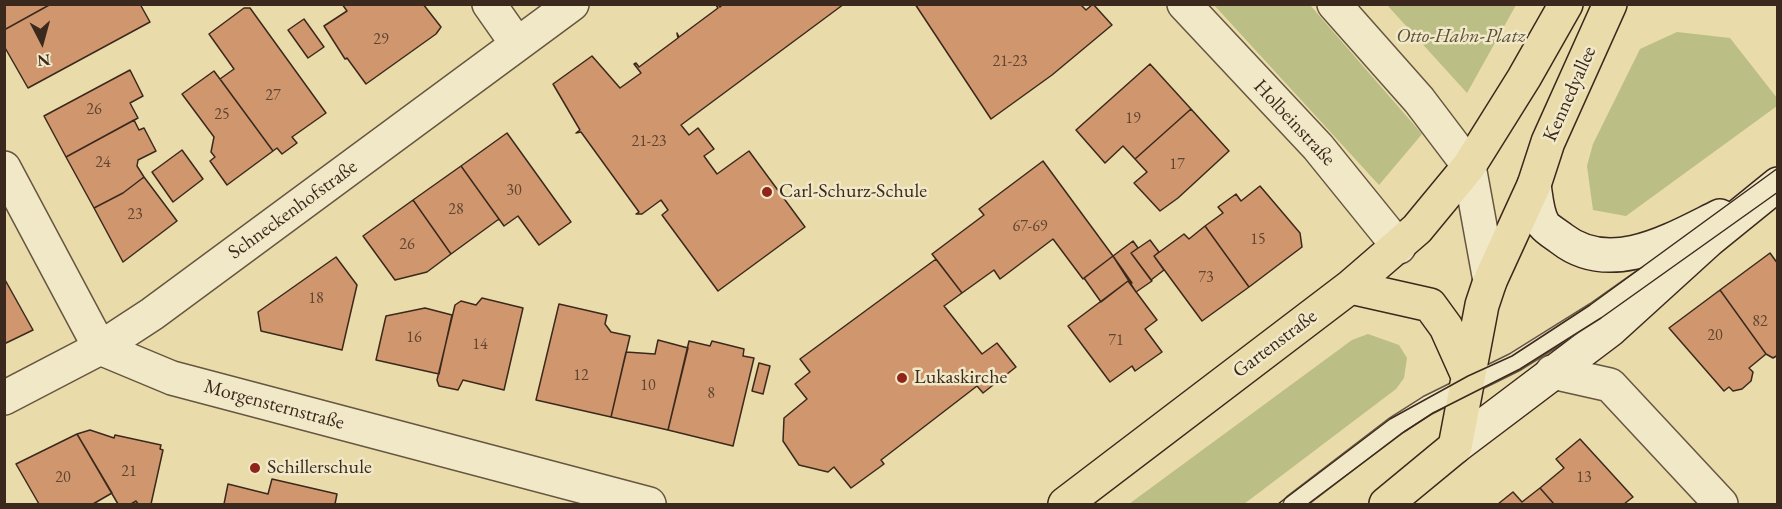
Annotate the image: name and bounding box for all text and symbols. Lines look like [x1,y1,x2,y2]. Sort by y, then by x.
north arrow [12,12,72,72]
park label: Otto-Hahn-Platz [1396,25,1526,49]
house number: 29 [373,30,389,50]
street label: Kennedyallee [1538,43,1602,145]
text: N [36,49,51,72]
house number: 21-23 [992,52,1028,72]
street label: Holbeinstraße [1248,75,1340,171]
house number: 27 [265,86,281,106]
house number: 26 [86,100,102,120]
house number: 25 [214,105,230,125]
house number: 19 [1125,109,1141,129]
house number: 21-23 [631,132,667,152]
house number: 24 [95,153,111,173]
street label: Schneckenhofstraße [224,155,362,265]
house number: 17 [1169,155,1185,175]
place label: Carl-Schurz-Schule [779,180,927,204]
house number: 30 [506,181,522,201]
marker: Carl-Schurz-Schule [760,185,774,199]
house number: 28 [448,200,464,220]
house number: 23 [127,205,143,225]
house number: 67-69 [1012,217,1048,237]
house number: 15 [1250,230,1266,250]
house number: 26 [399,235,415,255]
house number: 73 [1198,268,1214,288]
house number: 18 [308,289,324,309]
street label: Gartenstraße [1228,305,1322,383]
house number: 82 [1752,312,1768,332]
house number: 20 [1707,326,1723,346]
house number: 16 [406,328,422,348]
house number: 71 [1108,331,1124,351]
house number: 14 [472,335,488,355]
house number: 12 [573,366,589,386]
place label: Lukaskirche [914,366,1007,390]
marker: Lukaskirche [895,371,909,385]
street label: Morgensternstraße [201,375,347,435]
house number: 10 [640,376,656,396]
house number: 8 [707,384,715,404]
place label: Schillerschule [267,456,372,480]
marker: Schillerschule [248,461,262,475]
house number: 21 [121,462,137,482]
house number: 20 [55,468,71,488]
house number: 13 [1576,468,1592,488]

